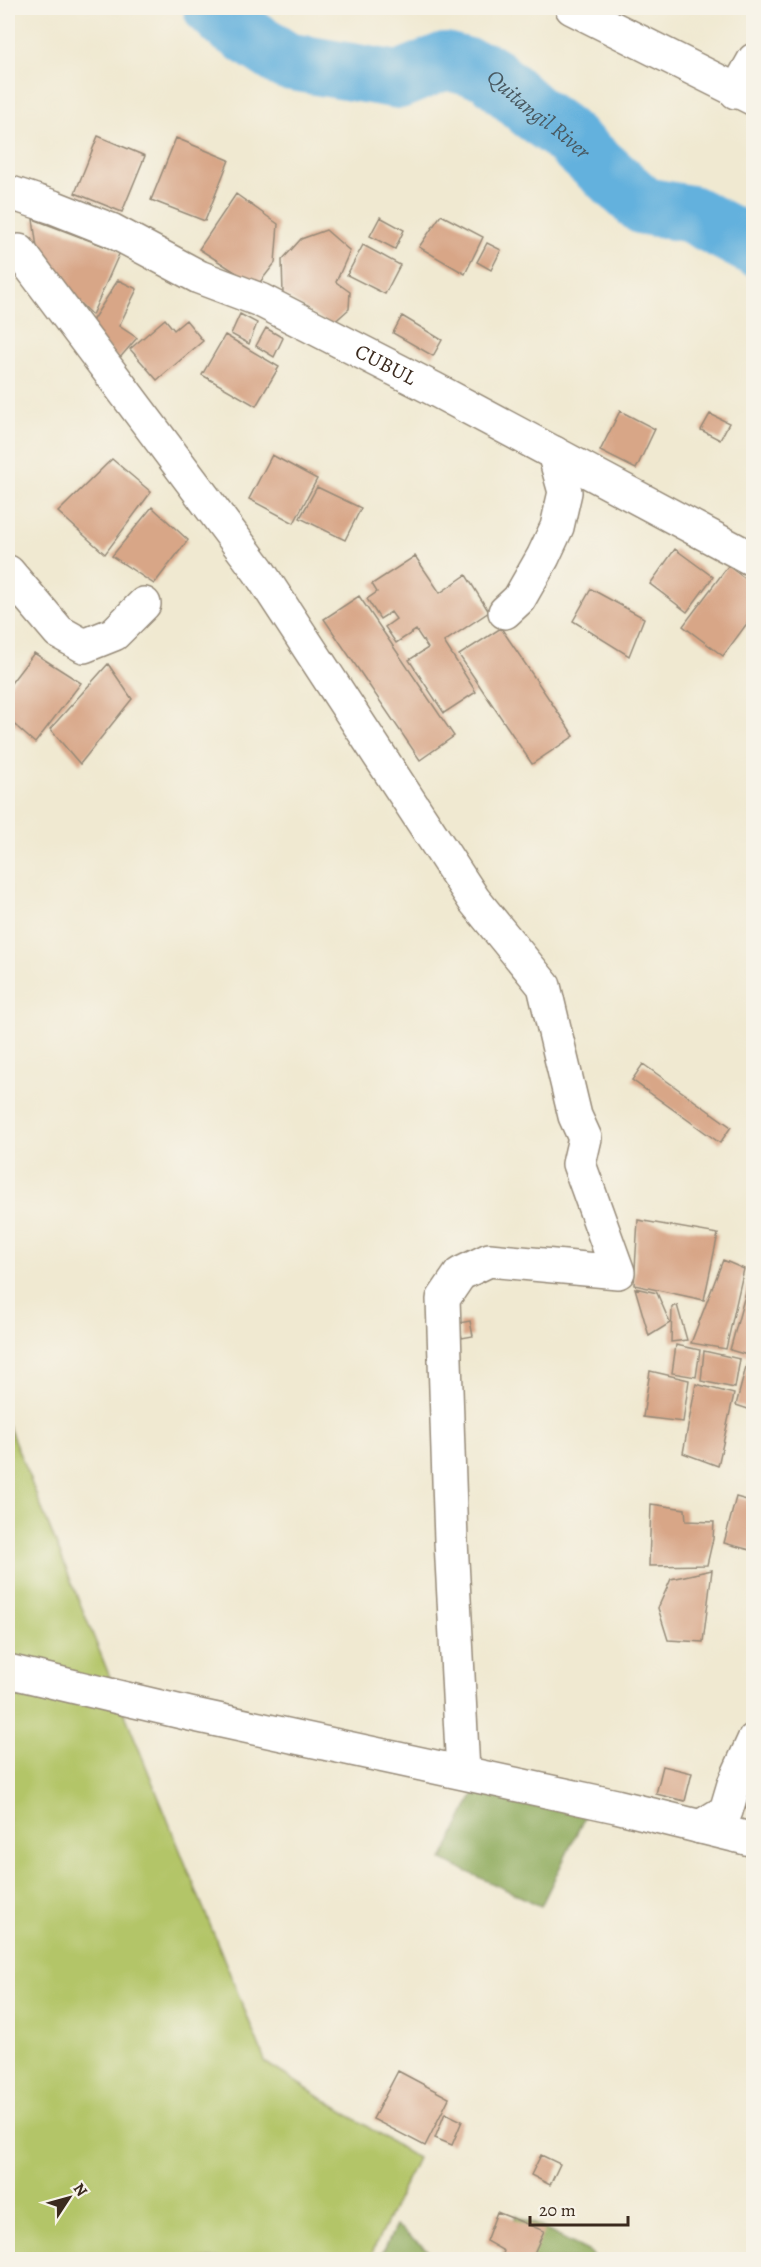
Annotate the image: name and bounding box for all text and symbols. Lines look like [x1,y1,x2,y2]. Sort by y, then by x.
water label: Quitangil River [480,63,598,167]
street label: CUBUL [350,337,421,392]
north arrow [39,2168,99,2228]
text: N [68,2179,93,2201]
scale bar [530,2189,628,2227]
text: 20 m [539,2198,576,2222]

